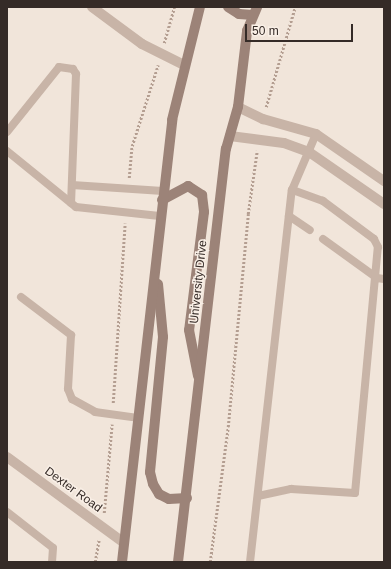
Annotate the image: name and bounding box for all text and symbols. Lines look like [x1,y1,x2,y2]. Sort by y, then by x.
scale bar [247,16,355,42]
text: 50 m [252,24,279,38]
street label: University Drive [187,239,211,325]
street label: Dexter Road [42,464,104,516]

